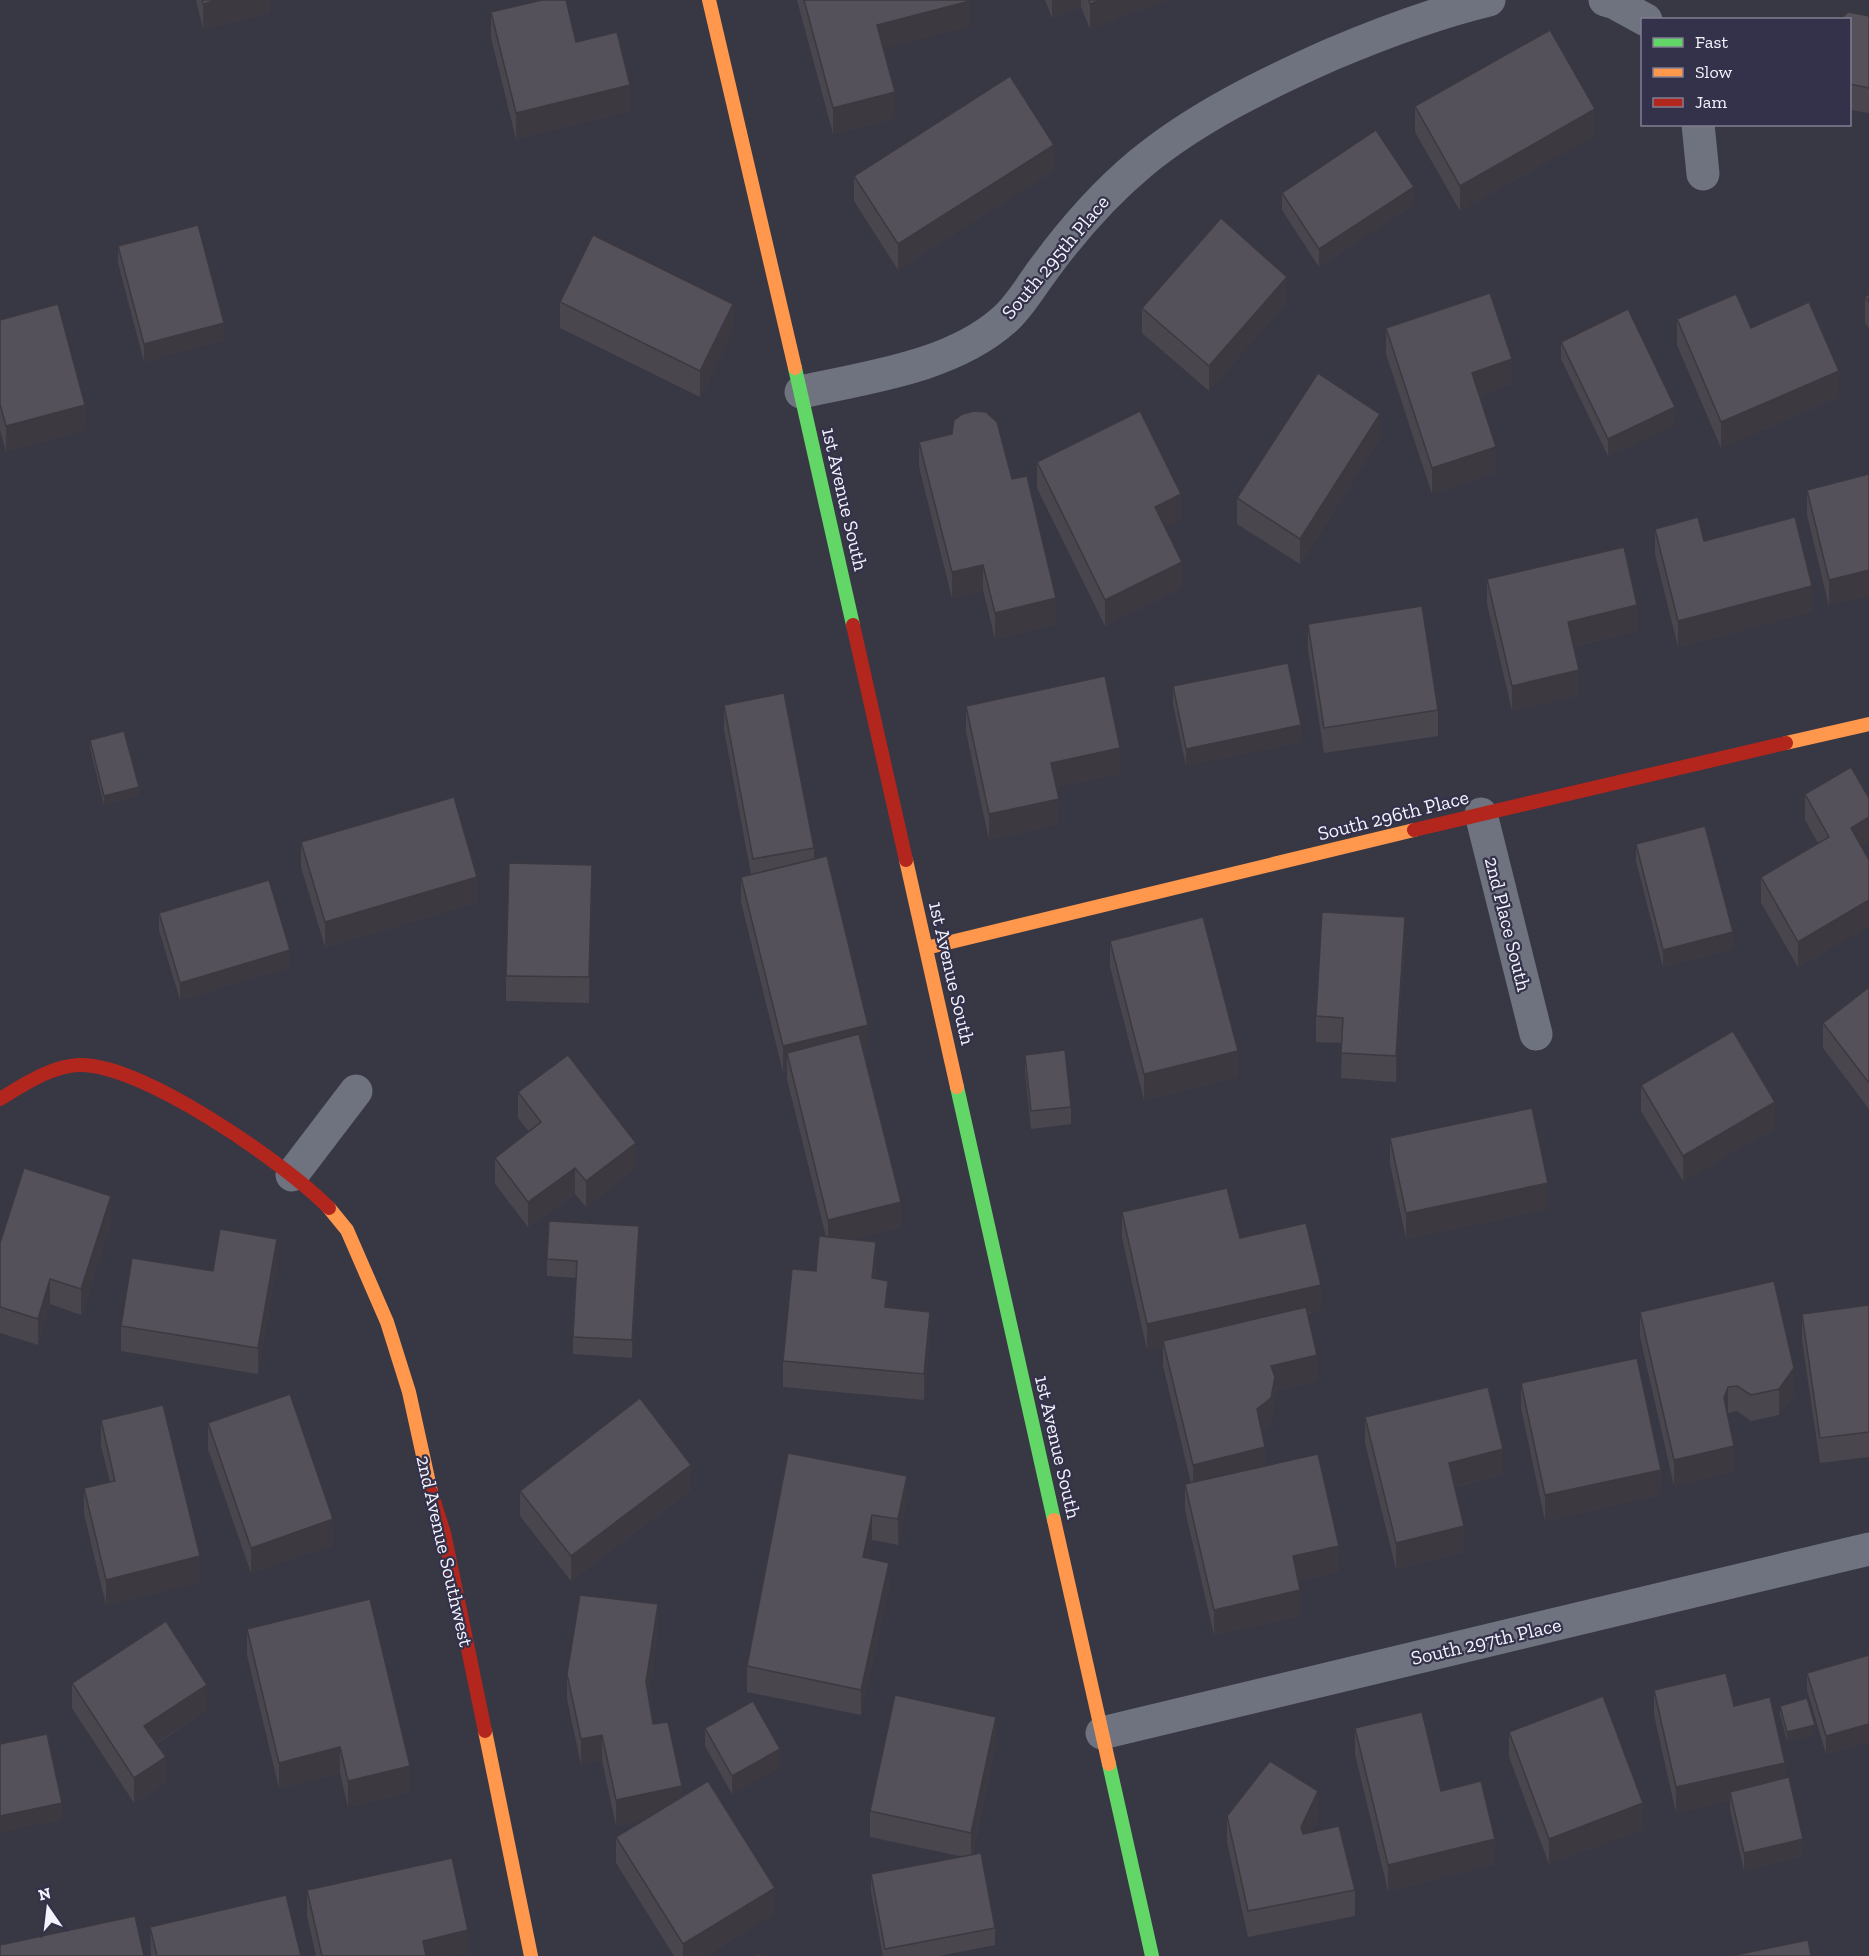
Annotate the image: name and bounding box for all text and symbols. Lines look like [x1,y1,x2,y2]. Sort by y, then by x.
legend [1641,18,1851,126]
text: Fast [1695,31,1728,53]
text: Slow [1695,61,1732,83]
text: Jam [1695,91,1727,113]
street label: South 295th Place [996,190,1114,324]
street label: 1st Avenue South [817,425,873,574]
street label: South 296th Place [1315,785,1471,845]
street label: 2nd Place South [1480,854,1536,994]
street label: 1st Avenue South [924,899,980,1048]
street label: 1st Avenue South [1030,1373,1086,1522]
street label: 2nd Avenue Southwest [411,1453,479,1650]
street label: South 297th Place [1409,1612,1563,1670]
north arrow [18,1878,78,1938]
text: N [36,1883,53,1905]

